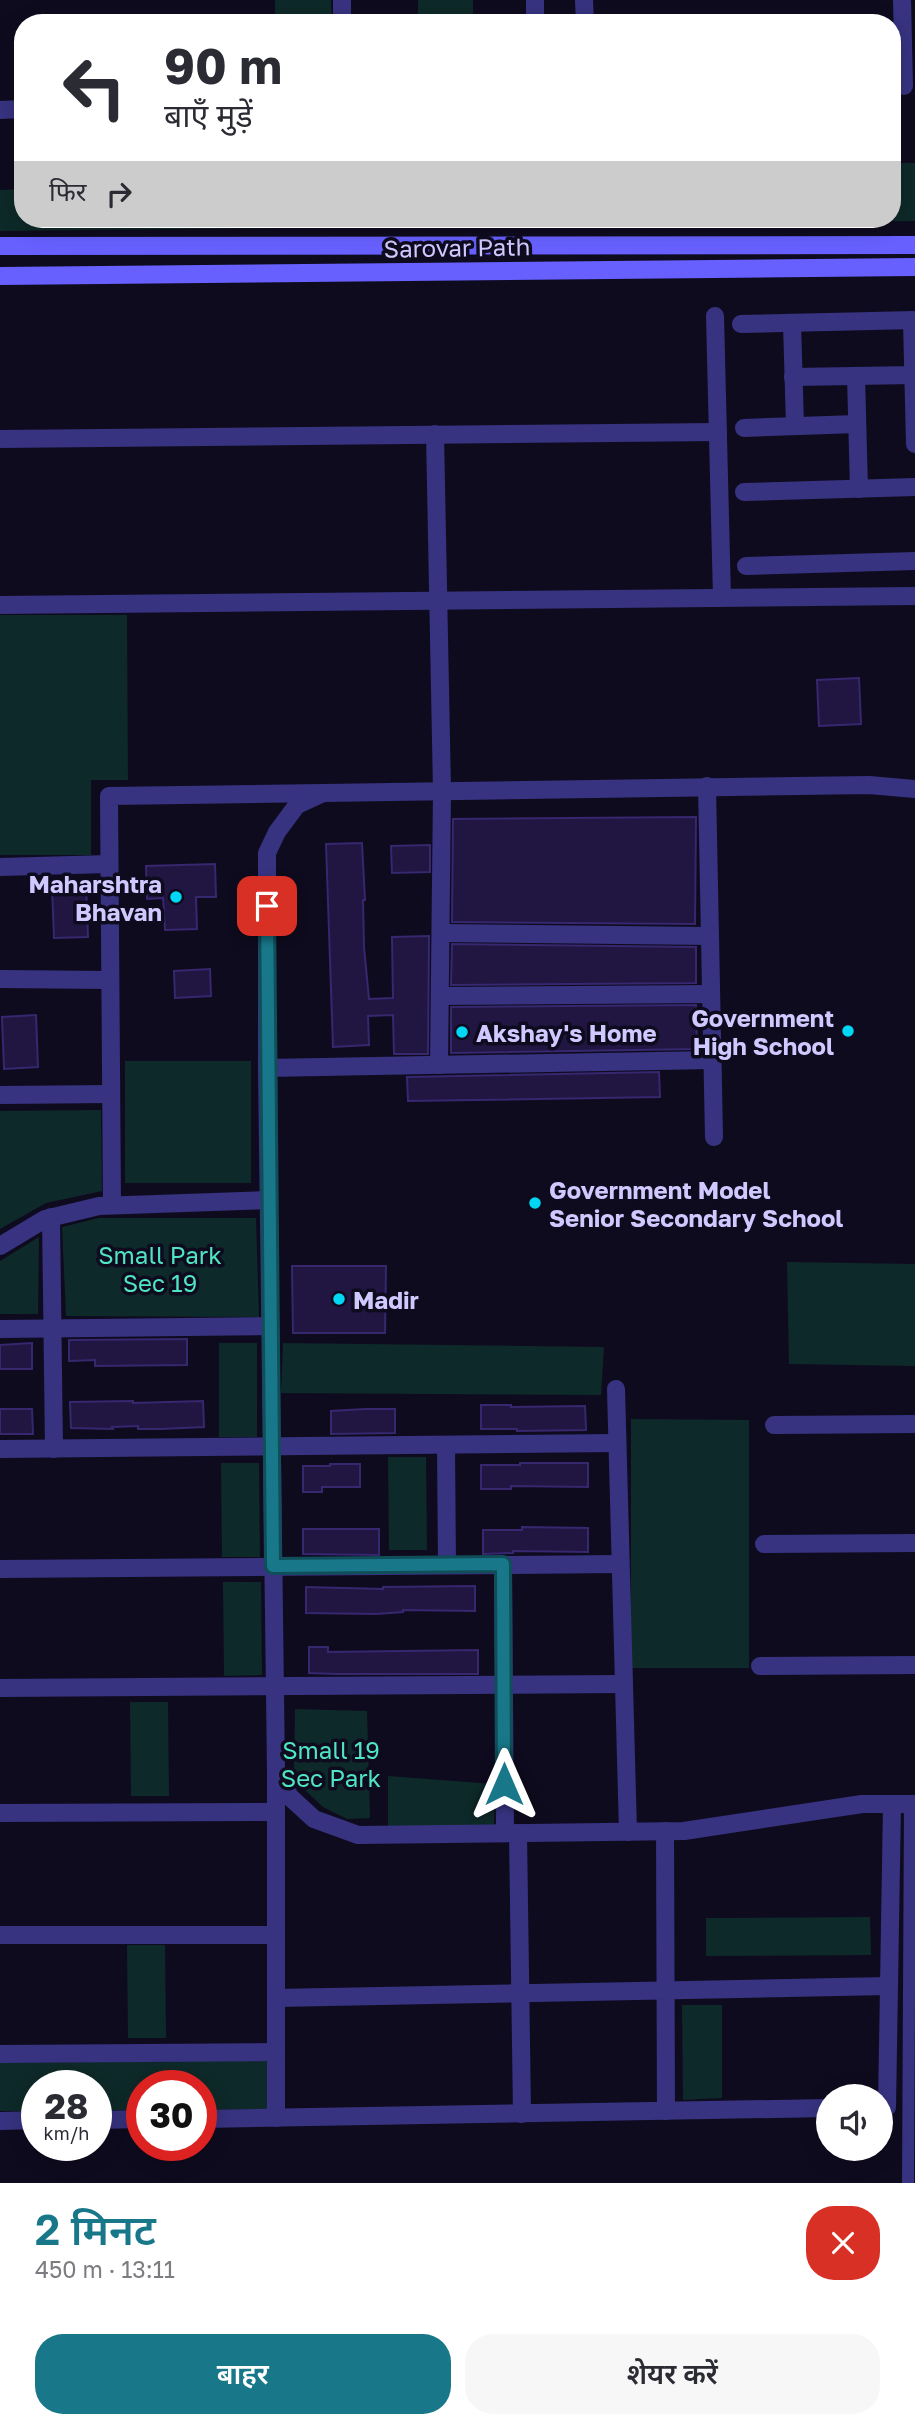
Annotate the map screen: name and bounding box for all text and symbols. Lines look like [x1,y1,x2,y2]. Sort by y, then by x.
text: 90 m [164,36,282,95]
icon: left [49,42,140,133]
text: बाएँ मुड़ें [164,96,253,134]
icon: right [100,175,138,213]
text: फिर [49,176,86,207]
street label: Sarovar Path [383,231,531,263]
place label: Maharshtra Bhavan [28,869,162,926]
pin [237,876,297,936]
icon: arrive [248,887,286,925]
marker: Maharshtra Bhavan [168,889,184,905]
place label: Government High School [691,1003,834,1060]
place label: Akshay's Home [476,1018,657,1047]
marker: Government High School [840,1023,856,1039]
marker: Akshay's Home [454,1024,470,1040]
place label: Government Model Senior Secondary School [549,1175,843,1232]
marker: Government Model Senior Secondary School [527,1195,543,1211]
park label: Small Park Sec 19 [98,1240,222,1297]
place label: Madir [353,1285,419,1314]
marker: Madir [331,1291,347,1307]
park label: Small 19 Sec Park [281,1735,381,1792]
position arrow [467,1747,541,1821]
speed limit sign: 30 [126,2070,217,2161]
map controls [816,2084,893,2161]
button: sound [816,2084,893,2161]
text: 28 [45,2085,88,2127]
text: km/h [44,2122,89,2144]
text: 2 मिनट [35,2204,156,2254]
button: close [806,2206,880,2280]
text: 450 m · 13:11 [35,2255,175,2283]
button: बाहर [35,2334,451,2414]
button: शेयर करें [465,2334,880,2414]

